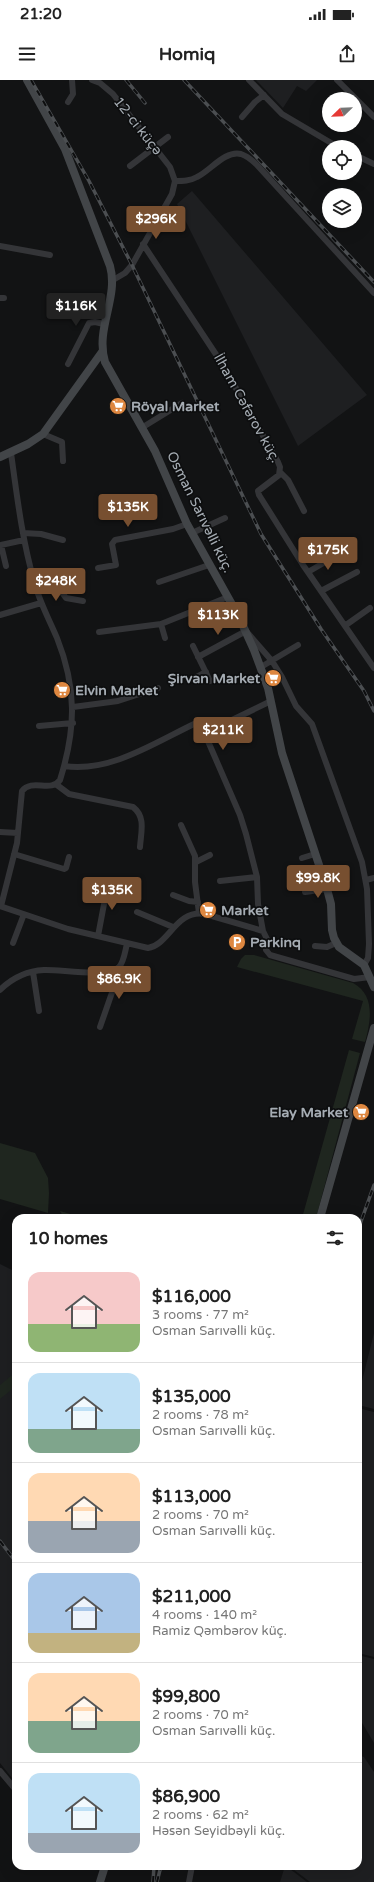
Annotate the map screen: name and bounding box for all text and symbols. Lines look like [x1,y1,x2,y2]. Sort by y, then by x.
text: 21:20 [20,5,62,23]
icon: menu [16,43,38,65]
text: Homiq [159,43,215,65]
icon: share [336,43,358,65]
north arrow [322,92,362,132]
map controls [322,92,362,228]
street label: 12-ci küçə [110,93,166,159]
button: locate [322,140,362,180]
button: layers [322,188,362,228]
pin: $296K [128,206,184,240]
text: $296K [135,211,177,227]
pin: $116K [48,293,104,327]
text: $116K [55,298,97,314]
street label: İlham Cəfərov küç. [210,350,284,466]
supermarket icon: Röyal Market [108,396,128,416]
place label: Röyal Market [131,398,220,415]
street label: Osman Sarıvəlli küç. [163,449,237,575]
pin: $135K [100,494,156,528]
text: $135K [107,499,149,515]
pin: $175K [300,537,356,571]
text: $175K [307,542,349,558]
pin: $248K [28,568,84,602]
text: $248K [35,573,77,589]
pin: $113K [190,602,246,636]
text: $113K [197,607,239,623]
supermarket icon: Şirvan Market [263,668,283,688]
place label: Şirvan Market [168,670,261,687]
supermarket icon: Elvin Market [52,680,72,700]
place label: Elvin Market [75,682,159,699]
pin: $211K [195,717,251,751]
text: $211K [202,722,244,738]
pin: $99.8K [285,865,351,899]
text: $99.8K [296,870,340,886]
pin: $135K [84,877,140,911]
text: $135K [91,882,133,898]
supermarket icon: Market [198,900,218,920]
place label: Market [221,902,269,919]
parking icon: Parkinq [227,932,247,952]
place label: Parkinq [250,934,301,951]
pin: $86.9K [86,966,152,1000]
text: $86.9K [97,971,141,987]
supermarket icon: Elay Market [351,1102,371,1122]
place label: Elay Market [269,1104,349,1121]
icon: filters [324,1227,346,1249]
text: 10 homes [28,1228,108,1249]
text: $116,000 [152,1286,231,1307]
icon: home [60,1288,108,1336]
text: 3 rooms · 77 m² [152,1307,249,1323]
text: Osman Sarıvəlli küç. [152,1323,275,1339]
text: $135,000 [152,1386,231,1407]
icon: home [60,1389,108,1437]
text: 2 rooms · 78 m² [152,1407,249,1423]
text: Osman Sarıvəlli küç. [152,1423,275,1439]
text: $113,000 [152,1486,231,1507]
icon: home [60,1489,108,1537]
text: 2 rooms · 70 m² [152,1507,249,1523]
text: Osman Sarıvəlli küç. [152,1523,275,1539]
text: $211,000 [152,1586,231,1607]
icon: home [60,1589,108,1637]
text: 4 rooms · 140 m² [152,1607,257,1623]
text: Ramiz Qəmbərov küç. [152,1623,287,1639]
text: $99,800 [152,1686,220,1707]
icon: home [60,1689,108,1737]
text: 2 rooms · 70 m² [152,1707,249,1723]
text: Osman Sarıvəlli küç. [152,1723,275,1739]
text: $86,900 [152,1786,220,1807]
icon: home [60,1789,108,1837]
text: 2 rooms · 62 m² [152,1807,249,1823]
text: Həsən Seyidbəyli küç. [152,1823,285,1839]

